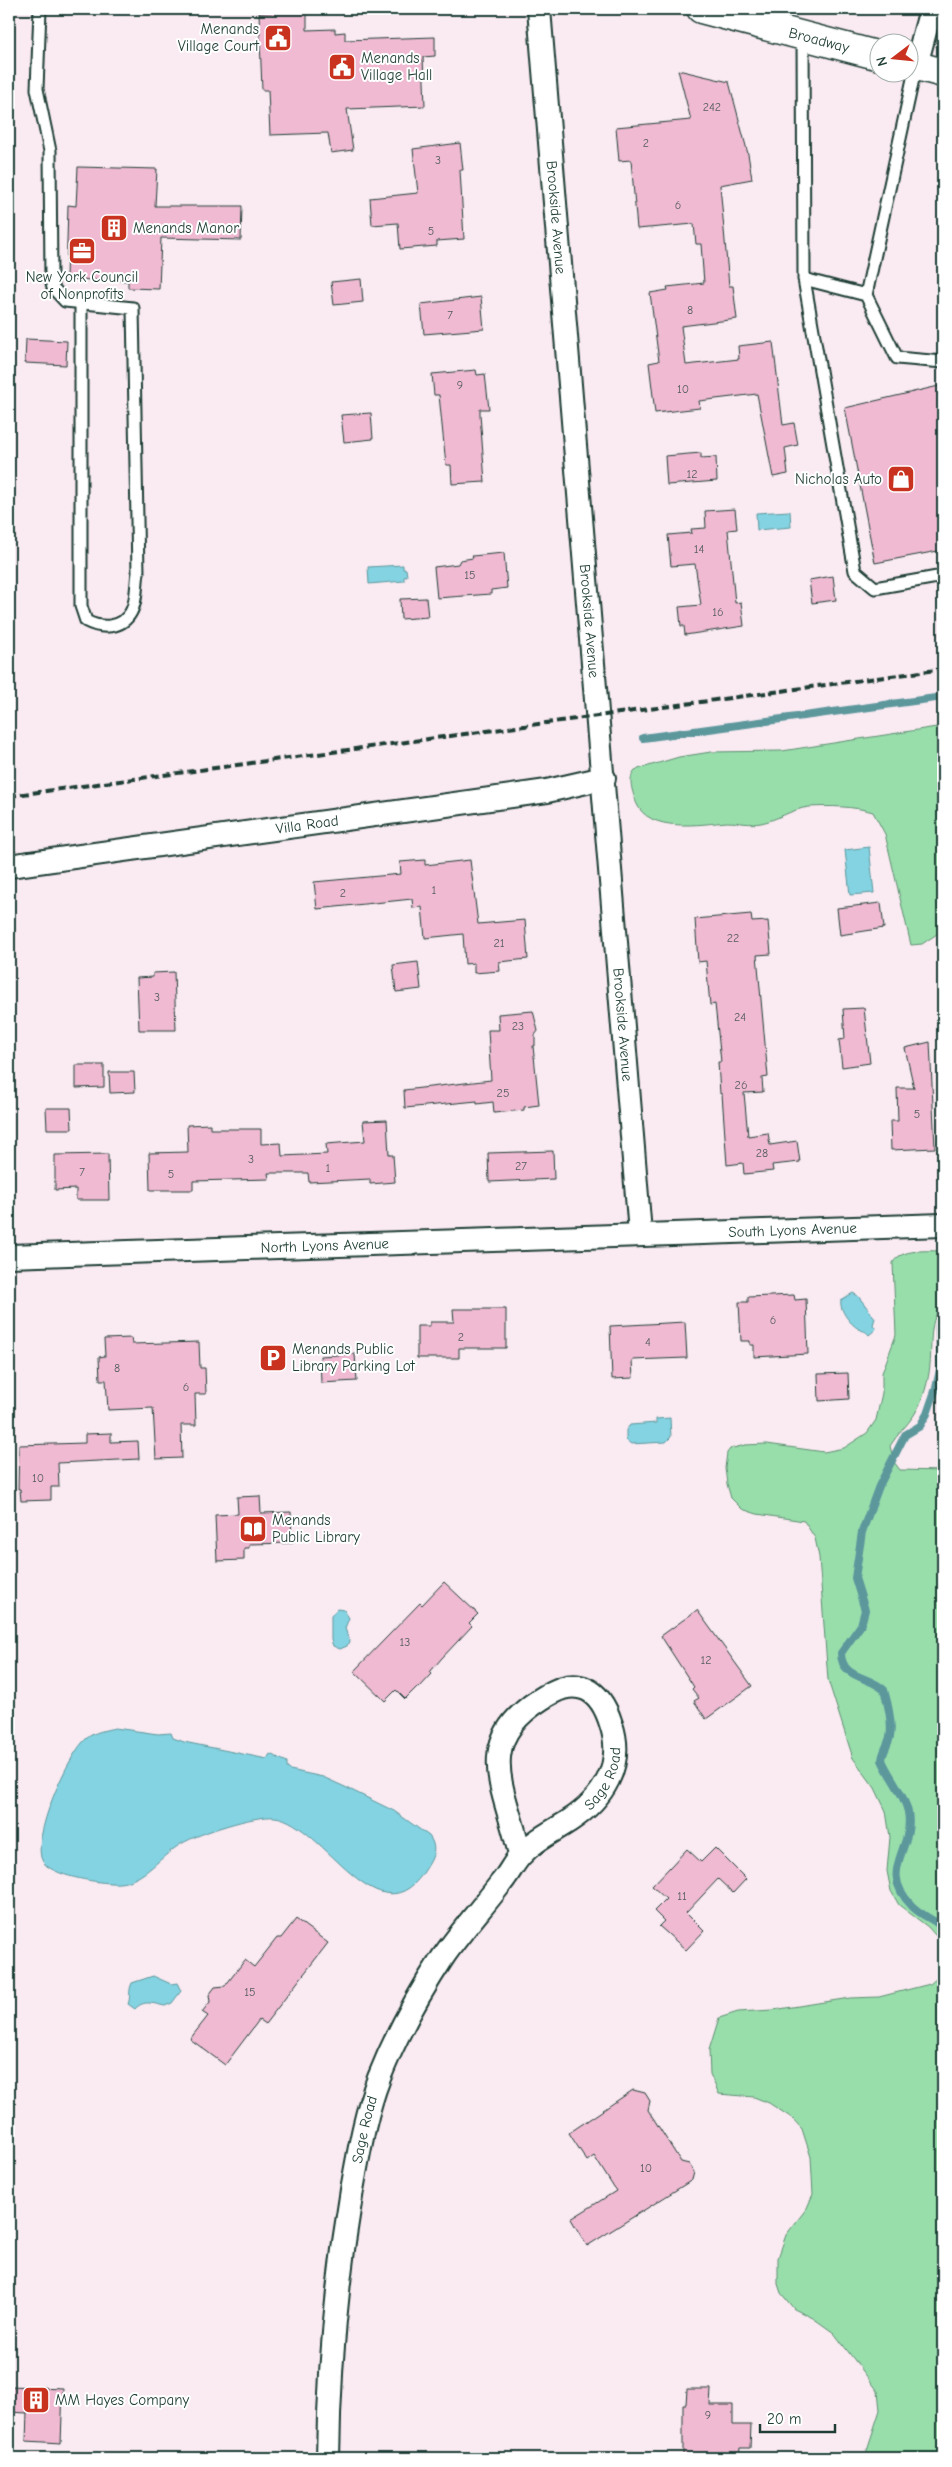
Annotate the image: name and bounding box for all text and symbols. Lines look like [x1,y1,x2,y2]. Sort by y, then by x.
place label: Menands Village Court [178,20,260,55]
public building icon: Menands Village Court [263,23,293,53]
street label: Broadway [787,23,851,57]
north arrow [870,32,920,82]
place label: Menands Village Hall [361,49,432,84]
public building icon: Menands Village Hall [327,52,357,82]
text: N [873,55,891,68]
house number: 242 [703,100,721,114]
house number: 2 [643,136,649,150]
house number: 3 [435,153,441,167]
street label: Brookside Avenue [543,160,570,275]
house number: 6 [675,198,681,212]
building icon: Menands Manor [99,213,129,243]
place label: Menands Manor [133,219,239,237]
house number: 5 [428,224,434,238]
office icon: New York Council of Nonprofits [67,236,97,266]
place label: New York Council of Nonprofits [26,268,138,303]
house number: 8 [687,303,693,317]
house number: 7 [447,308,453,322]
house number: 9 [457,378,463,392]
house number: 10 [677,382,689,396]
shop icon: Nicholas Auto [886,464,916,494]
house number: 12 [686,467,698,481]
place label: Nicholas Auto [795,470,882,488]
house number: 14 [694,542,704,556]
street label: Brookside Avenue [576,563,603,679]
house number: 15 [464,568,476,582]
house number: 16 [712,605,724,619]
street label: Villa Road [275,811,340,838]
house number: 1 [432,883,437,897]
house number: 2 [340,886,346,900]
house number: 22 [727,931,739,945]
house number: 21 [493,936,505,950]
street label: Brookside Avenue [609,967,636,1083]
house number: 3 [154,990,160,1004]
house number: 24 [734,1010,746,1024]
house number: 23 [512,1019,524,1033]
house number: 26 [735,1078,747,1092]
house number: 25 [497,1086,509,1100]
house number: 5 [914,1107,920,1121]
house number: 28 [756,1146,768,1160]
house number: 3 [248,1152,254,1166]
house number: 27 [515,1159,527,1173]
house number: 1 [326,1161,331,1175]
house number: 7 [79,1165,85,1179]
house number: 5 [168,1167,174,1181]
street label: South Lyons Avenue [728,1219,858,1241]
street label: North Lyons Avenue [260,1234,390,1257]
house number: 6 [770,1313,776,1327]
house number: 2 [458,1330,464,1344]
house number: 4 [645,1335,651,1349]
place label: Menands Public Library Parking Lot [292,1340,415,1375]
parking icon: Menands Public Library Parking Lot [258,1343,288,1373]
house number: 8 [114,1361,120,1375]
house number: 6 [183,1380,189,1394]
house number: 10 [32,1471,44,1485]
place label: Menands Public Library [272,1511,360,1546]
library icon: Menands Public Library [238,1514,268,1544]
house number: 13 [400,1635,410,1649]
house number: 12 [700,1653,712,1667]
street label: Sage Road [580,1747,624,1814]
house number: 11 [677,1889,687,1903]
house number: 15 [244,1985,256,1999]
street label: Sage Road [348,2094,381,2165]
house number: 10 [640,2161,652,2175]
building icon: MM Hayes Company [21,2385,51,2415]
place label: MM Hayes Company [55,2391,190,2409]
scale bar [760,2402,834,2434]
house number: 9 [705,2408,711,2422]
text: 20 m [767,2410,801,2428]

